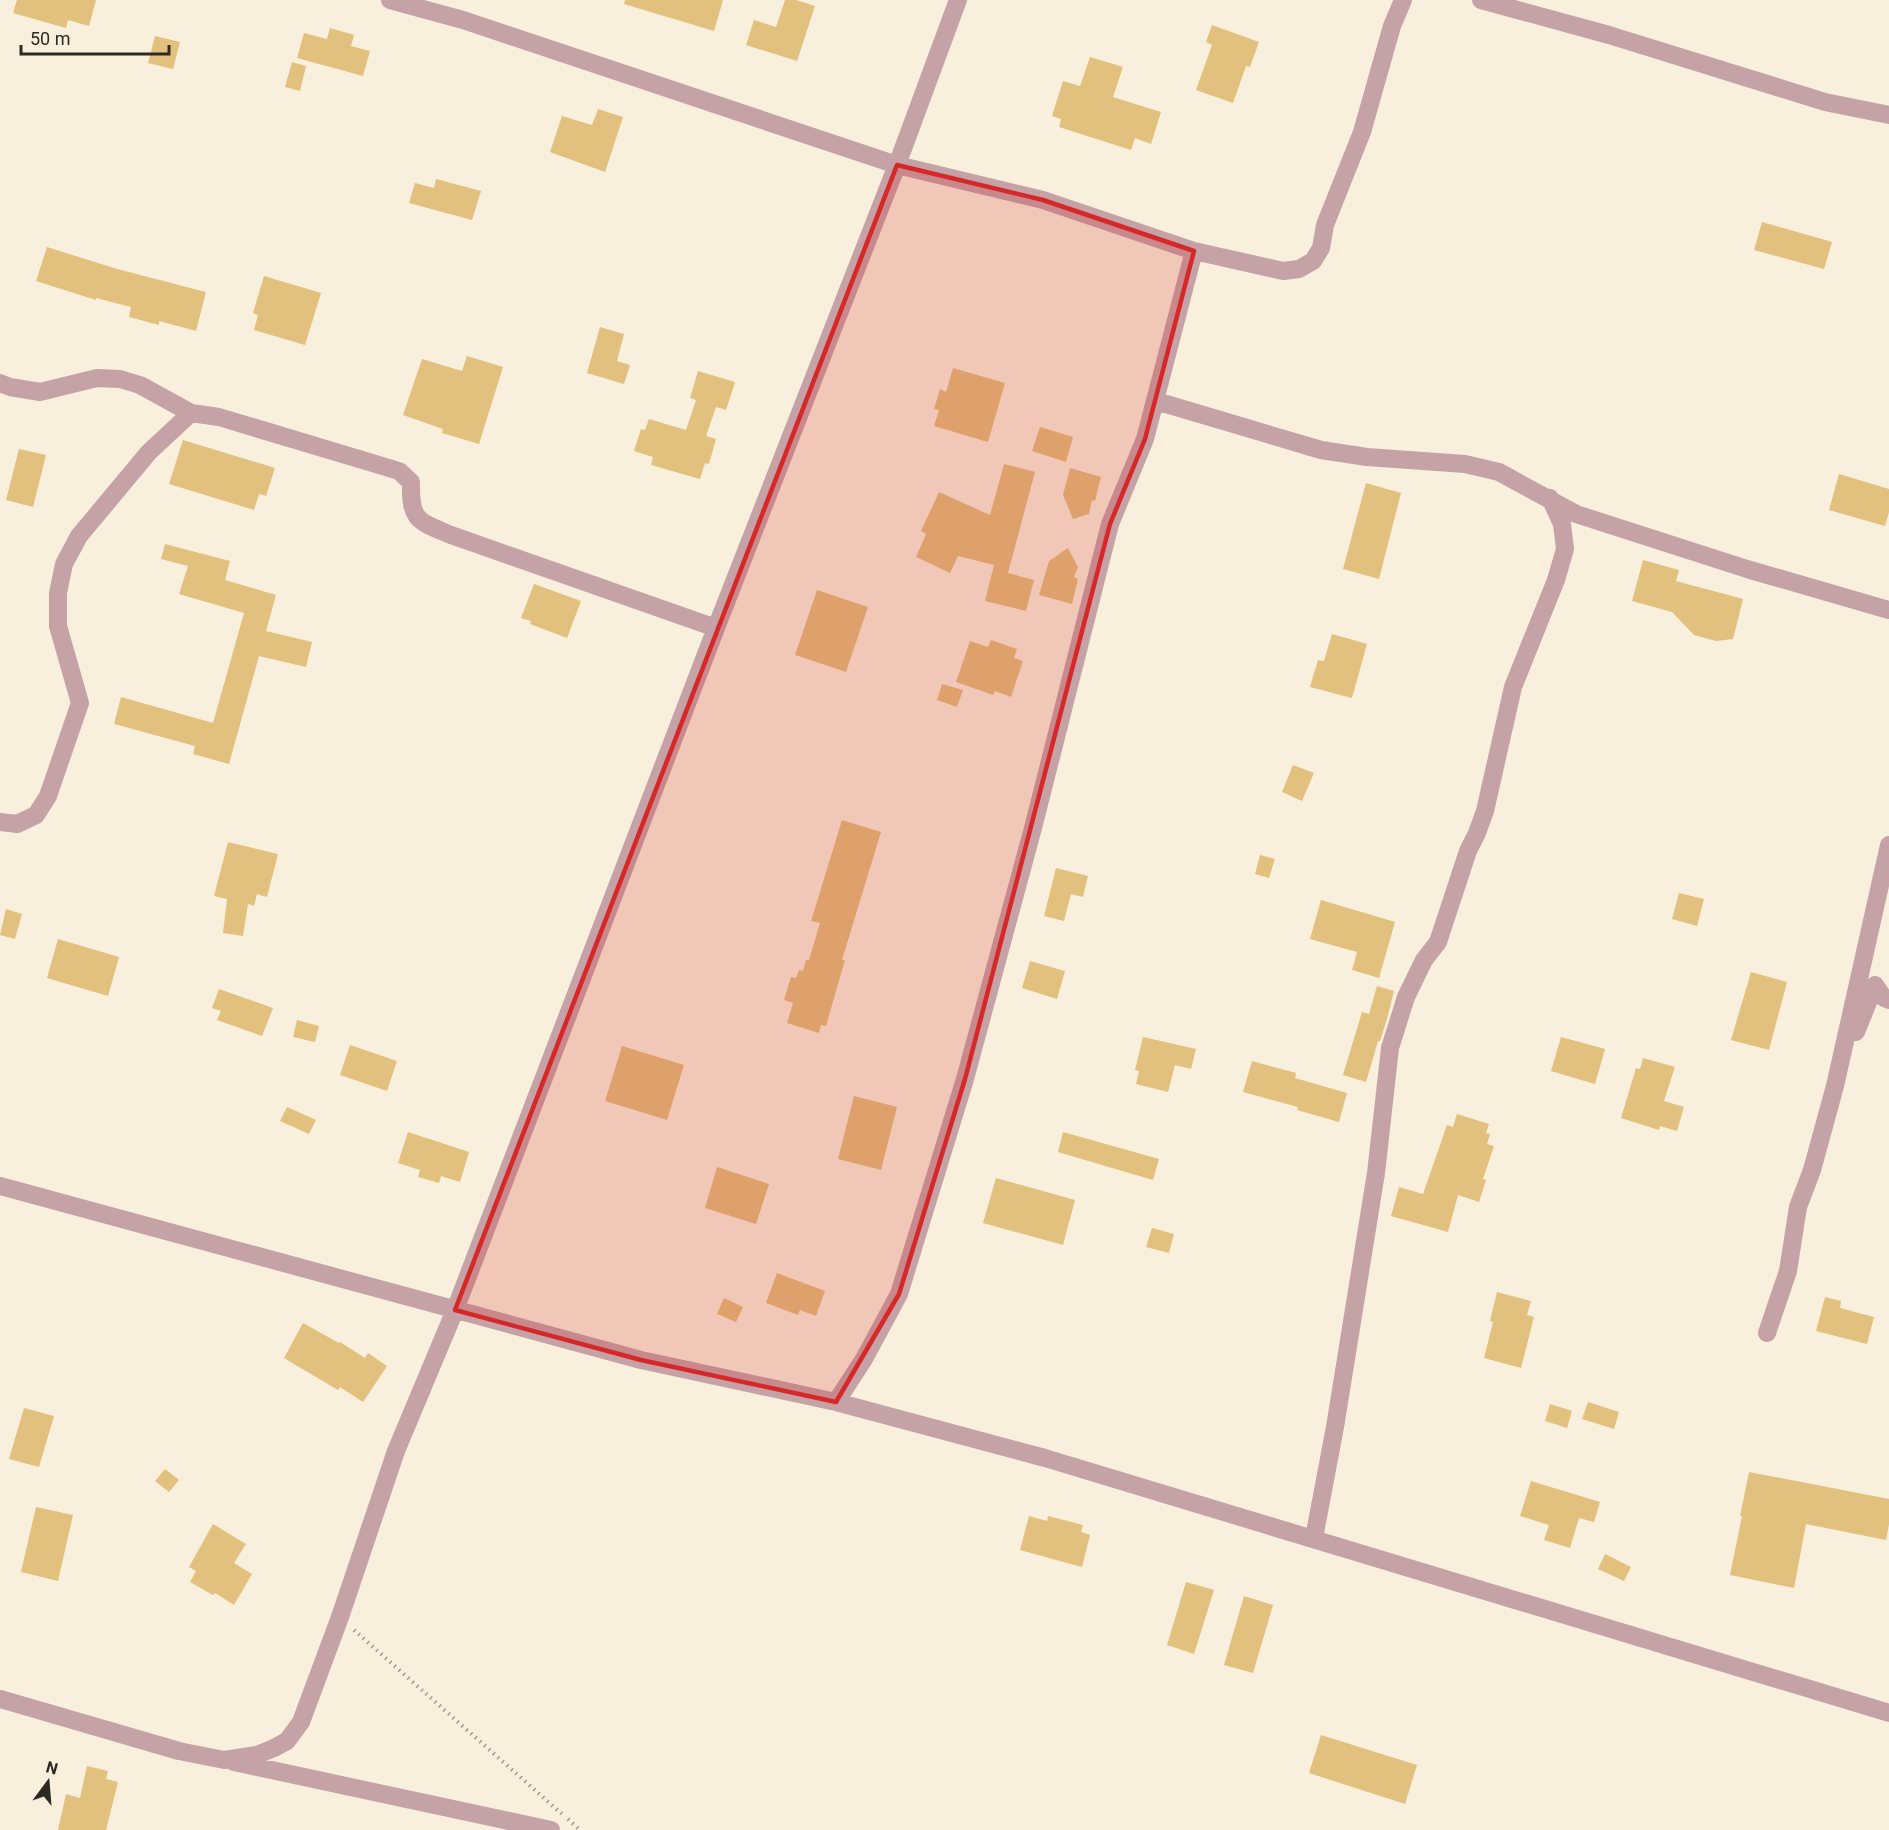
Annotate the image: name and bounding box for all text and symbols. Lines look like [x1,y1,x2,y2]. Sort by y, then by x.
scale bar [21,18,170,56]
text: 50 m [30,28,70,49]
north arrow [18,1752,78,1812]
text: N [44,1757,60,1779]

